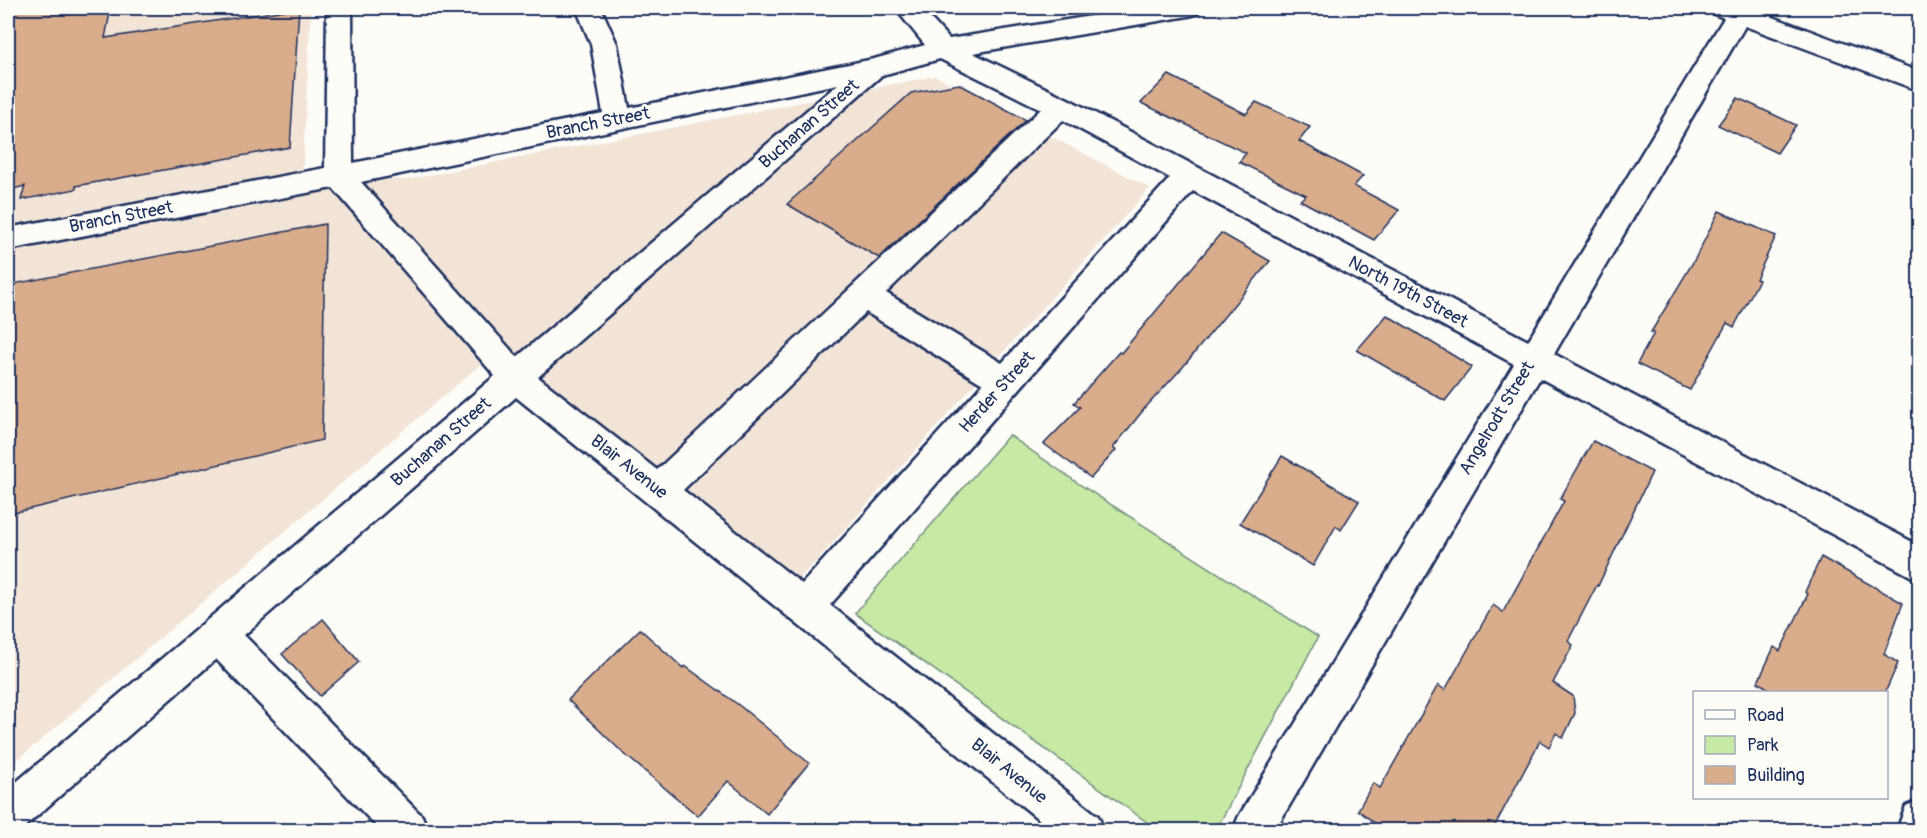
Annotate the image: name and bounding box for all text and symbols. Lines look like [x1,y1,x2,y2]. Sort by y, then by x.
street label: Buchanan Street [754,74,864,174]
street label: Branch Street [544,102,652,144]
street label: Branch Street [67,196,175,238]
street label: North 19th Street [1344,251,1473,334]
street label: Herder Street [954,346,1040,438]
street label: Angelrodt Street [1454,356,1540,479]
street label: Buchanan Street [386,392,496,492]
street label: Blair Avenue [586,430,672,504]
legend [1693,691,1888,799]
text: Road [1747,704,1784,727]
street label: Blair Avenue [966,733,1052,809]
text: Park [1747,734,1779,757]
text: Building [1747,764,1805,787]

